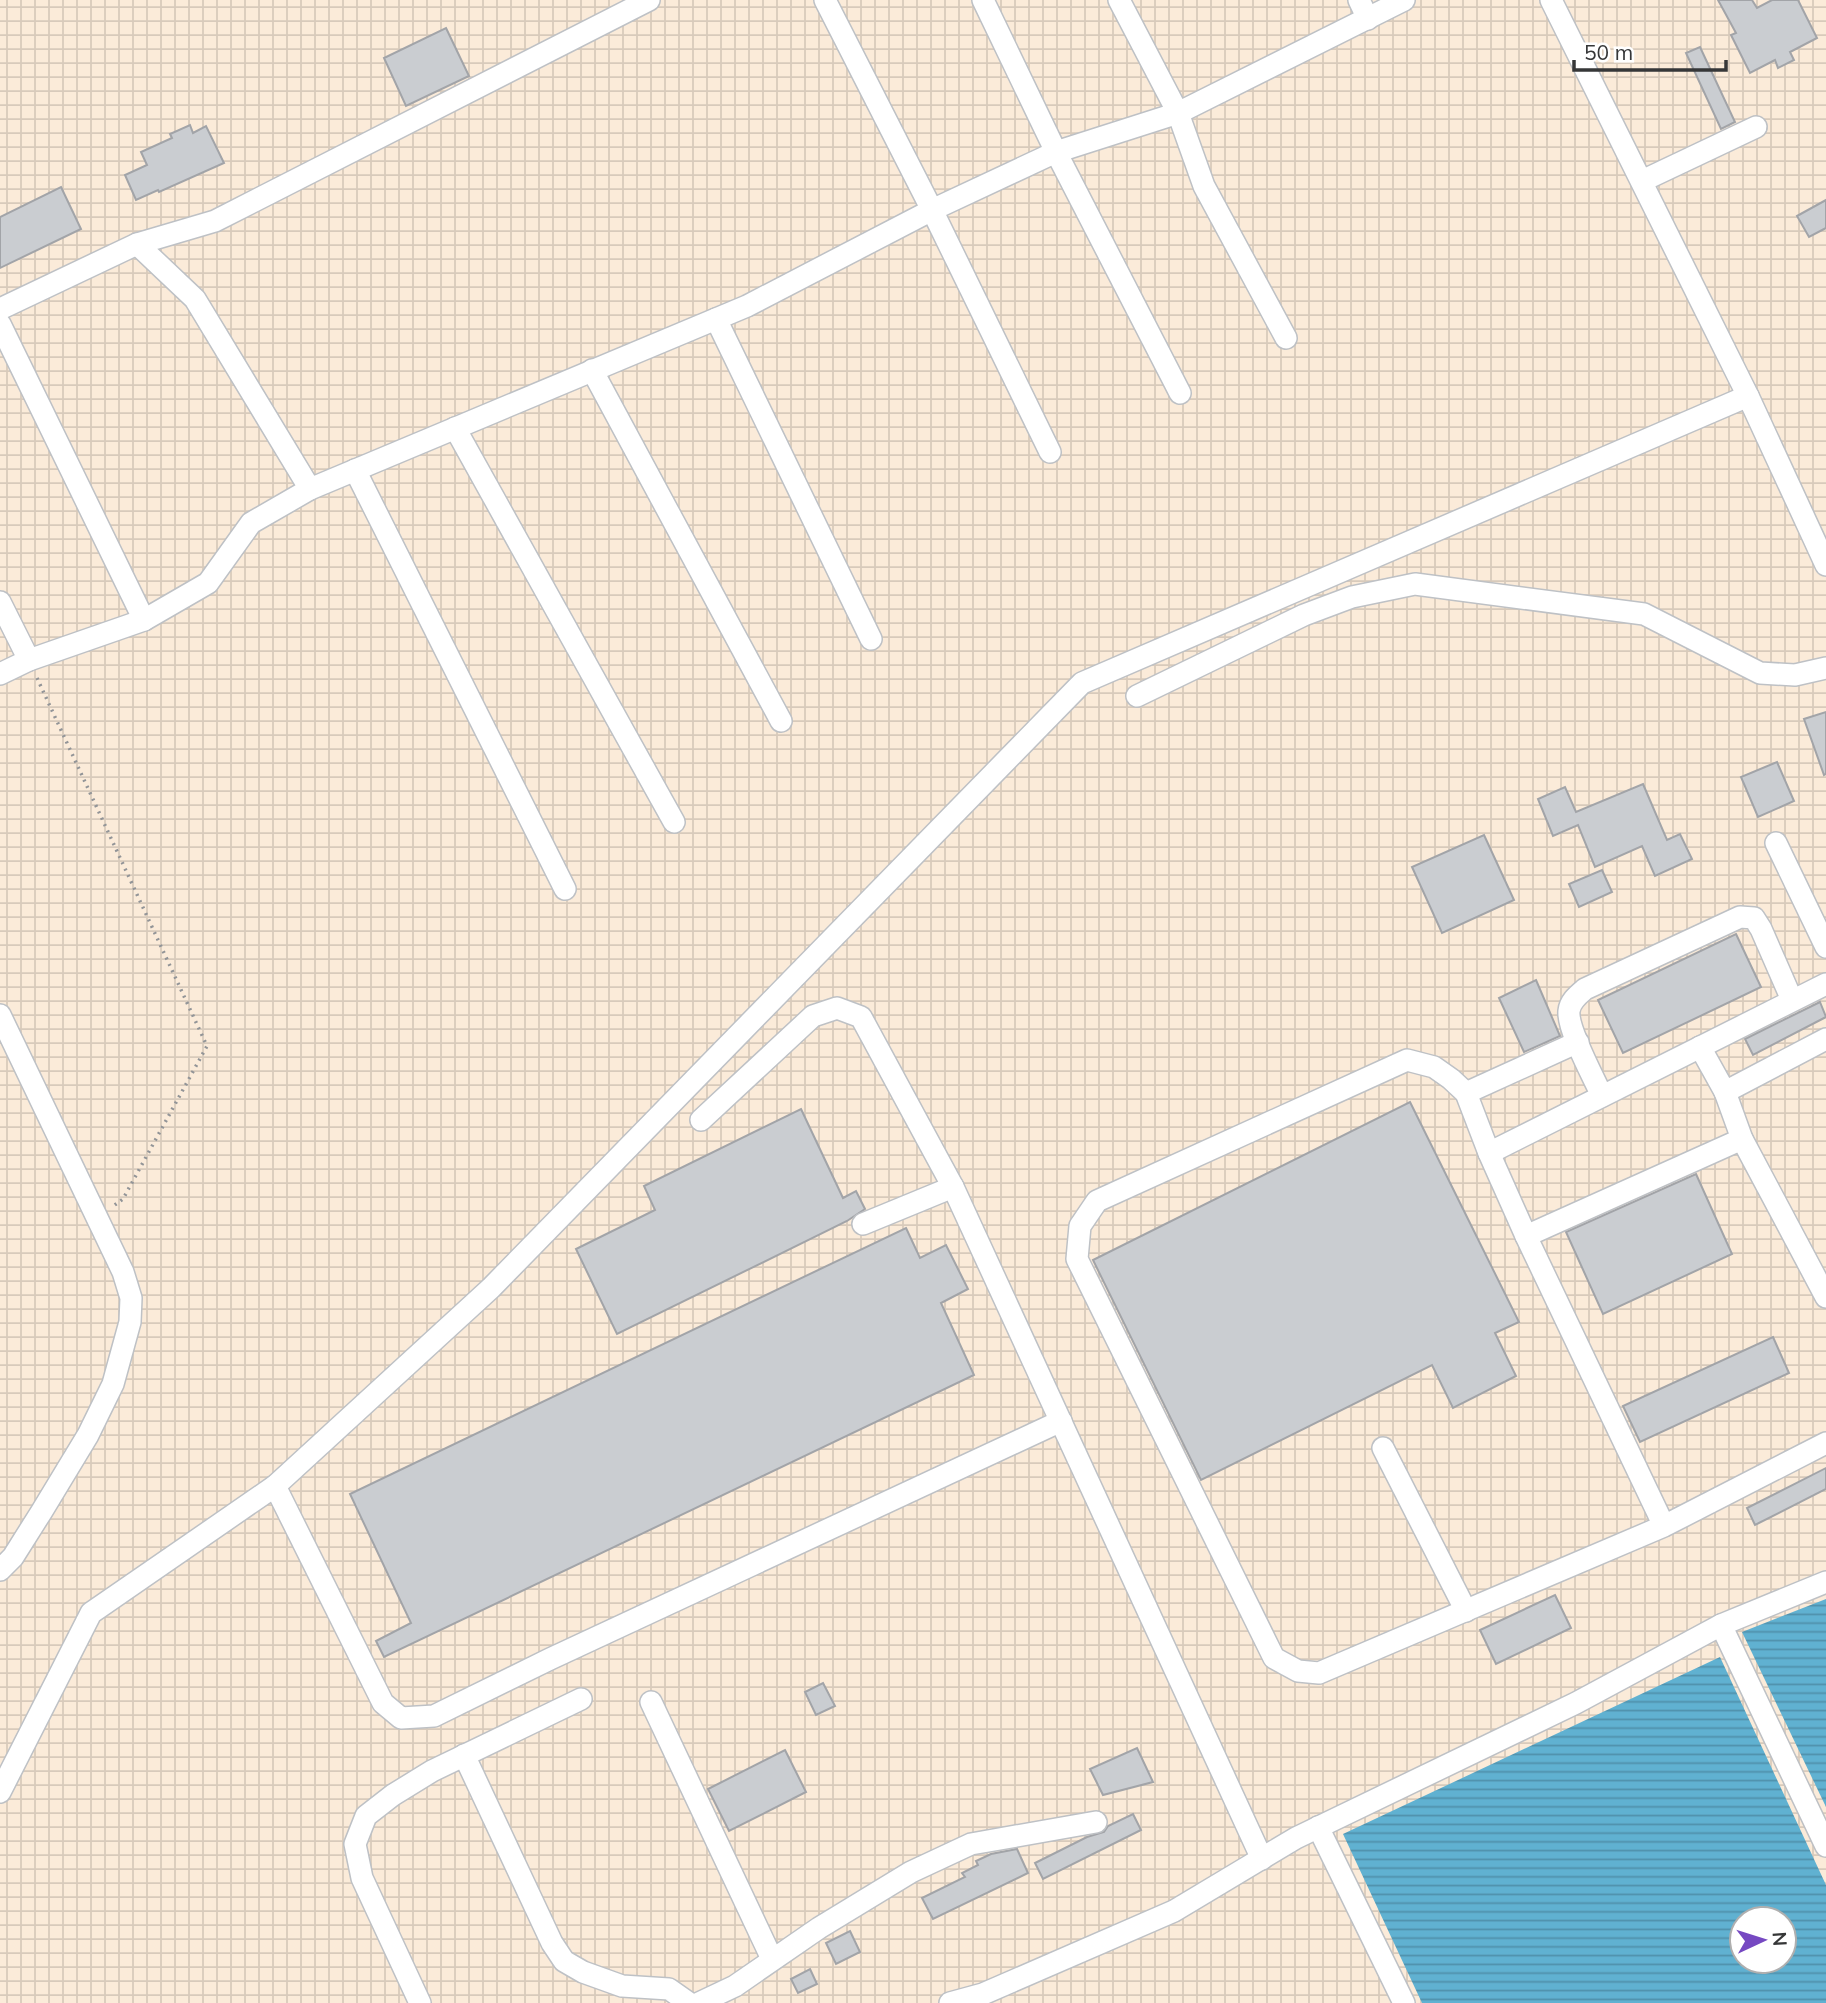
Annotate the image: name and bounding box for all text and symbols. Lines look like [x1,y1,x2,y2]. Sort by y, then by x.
scale bar [1574,28,1726,72]
text: 50 m [1584,39,1633,65]
north arrow [1728,1905,1798,1975]
text: N [1767,1931,1792,1947]

